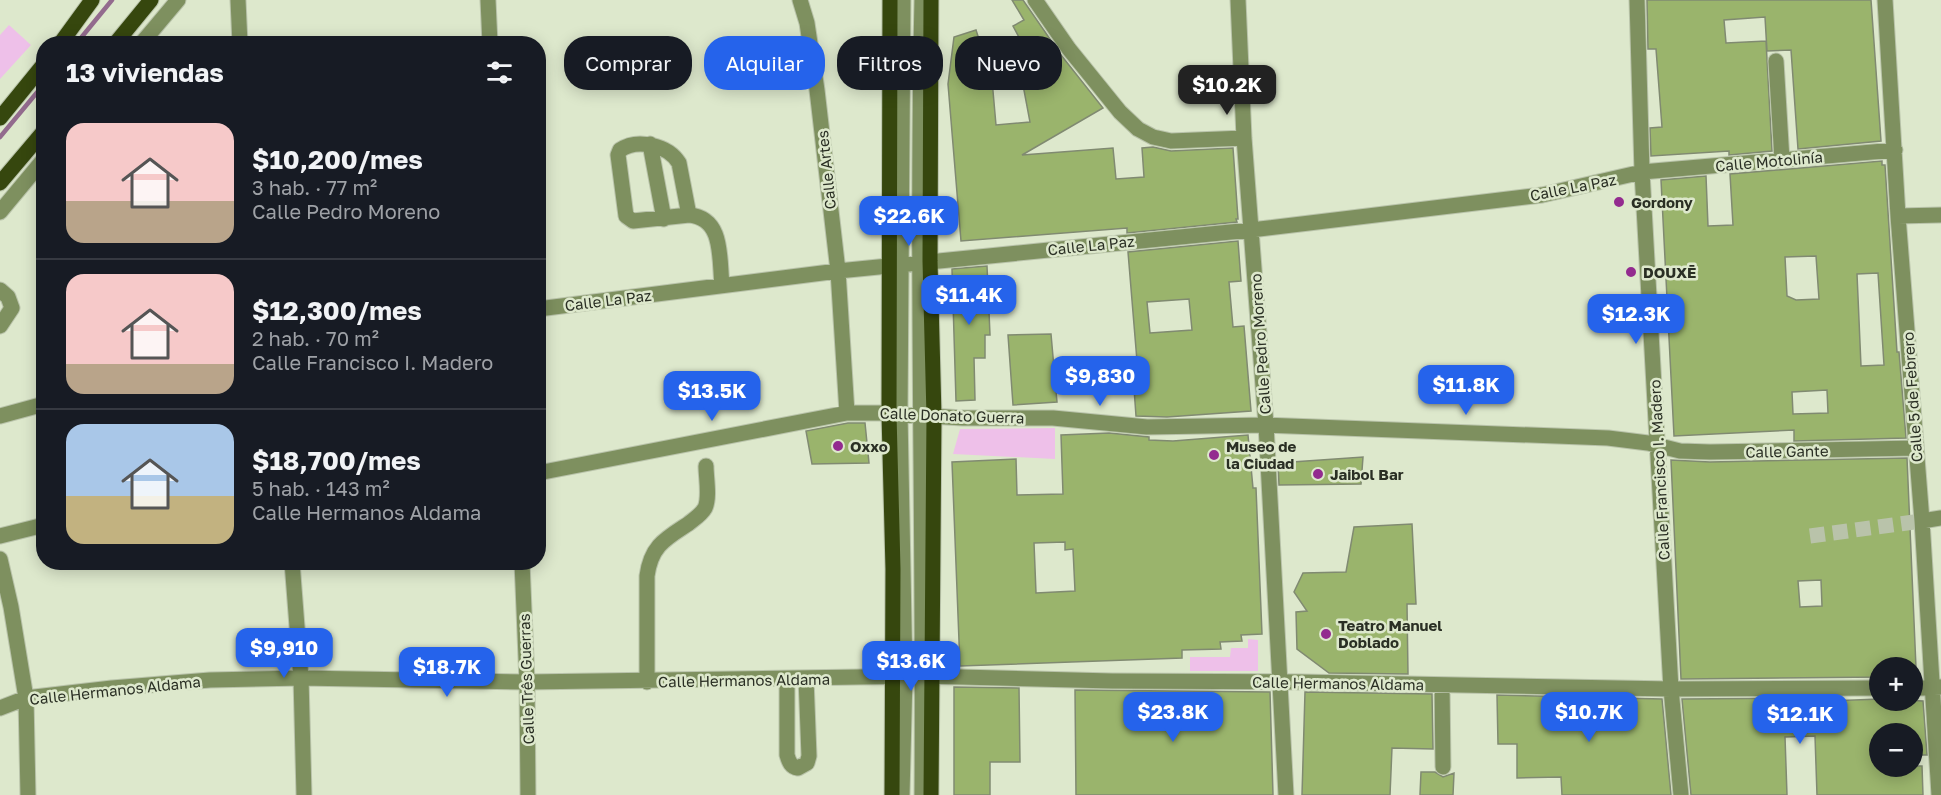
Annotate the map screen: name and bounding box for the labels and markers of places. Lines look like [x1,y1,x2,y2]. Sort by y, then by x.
pin: $10.2K [1178,65,1276,116]
place label: Gordony [1631,193,1693,211]
marker: Gordony [1612,195,1626,209]
pin: $22.6K [860,196,958,247]
place label: DOUXĒ [1643,263,1696,281]
marker: DOUXĒ [1624,265,1638,279]
pin: $11.4K [920,275,1018,326]
pin: $12.3K [1587,294,1685,345]
pin: $9,830 [1051,356,1149,407]
pin: $11.8K [1417,365,1515,416]
pin: $13.5K [663,371,761,422]
place label: Oxxo [850,437,888,455]
place label: Museo de la Ciudad [1226,437,1297,472]
marker: Oxxo [831,439,845,453]
marker: Museo de la Ciudad [1207,448,1221,462]
place label: Jaibol Bar [1330,465,1404,483]
marker: Jaibol Bar [1311,467,1325,481]
place label: Teatro Manuel Doblado [1338,616,1442,651]
marker: Teatro Manuel Doblado [1319,627,1333,641]
pin: $9,910 [235,628,333,679]
pin: $13.6K [862,641,960,692]
pin: $18.7K [398,647,496,698]
pin: $23.8K [1124,692,1222,743]
pin: $10.7K [1540,692,1638,743]
pin: $12.1K [1751,694,1849,745]

